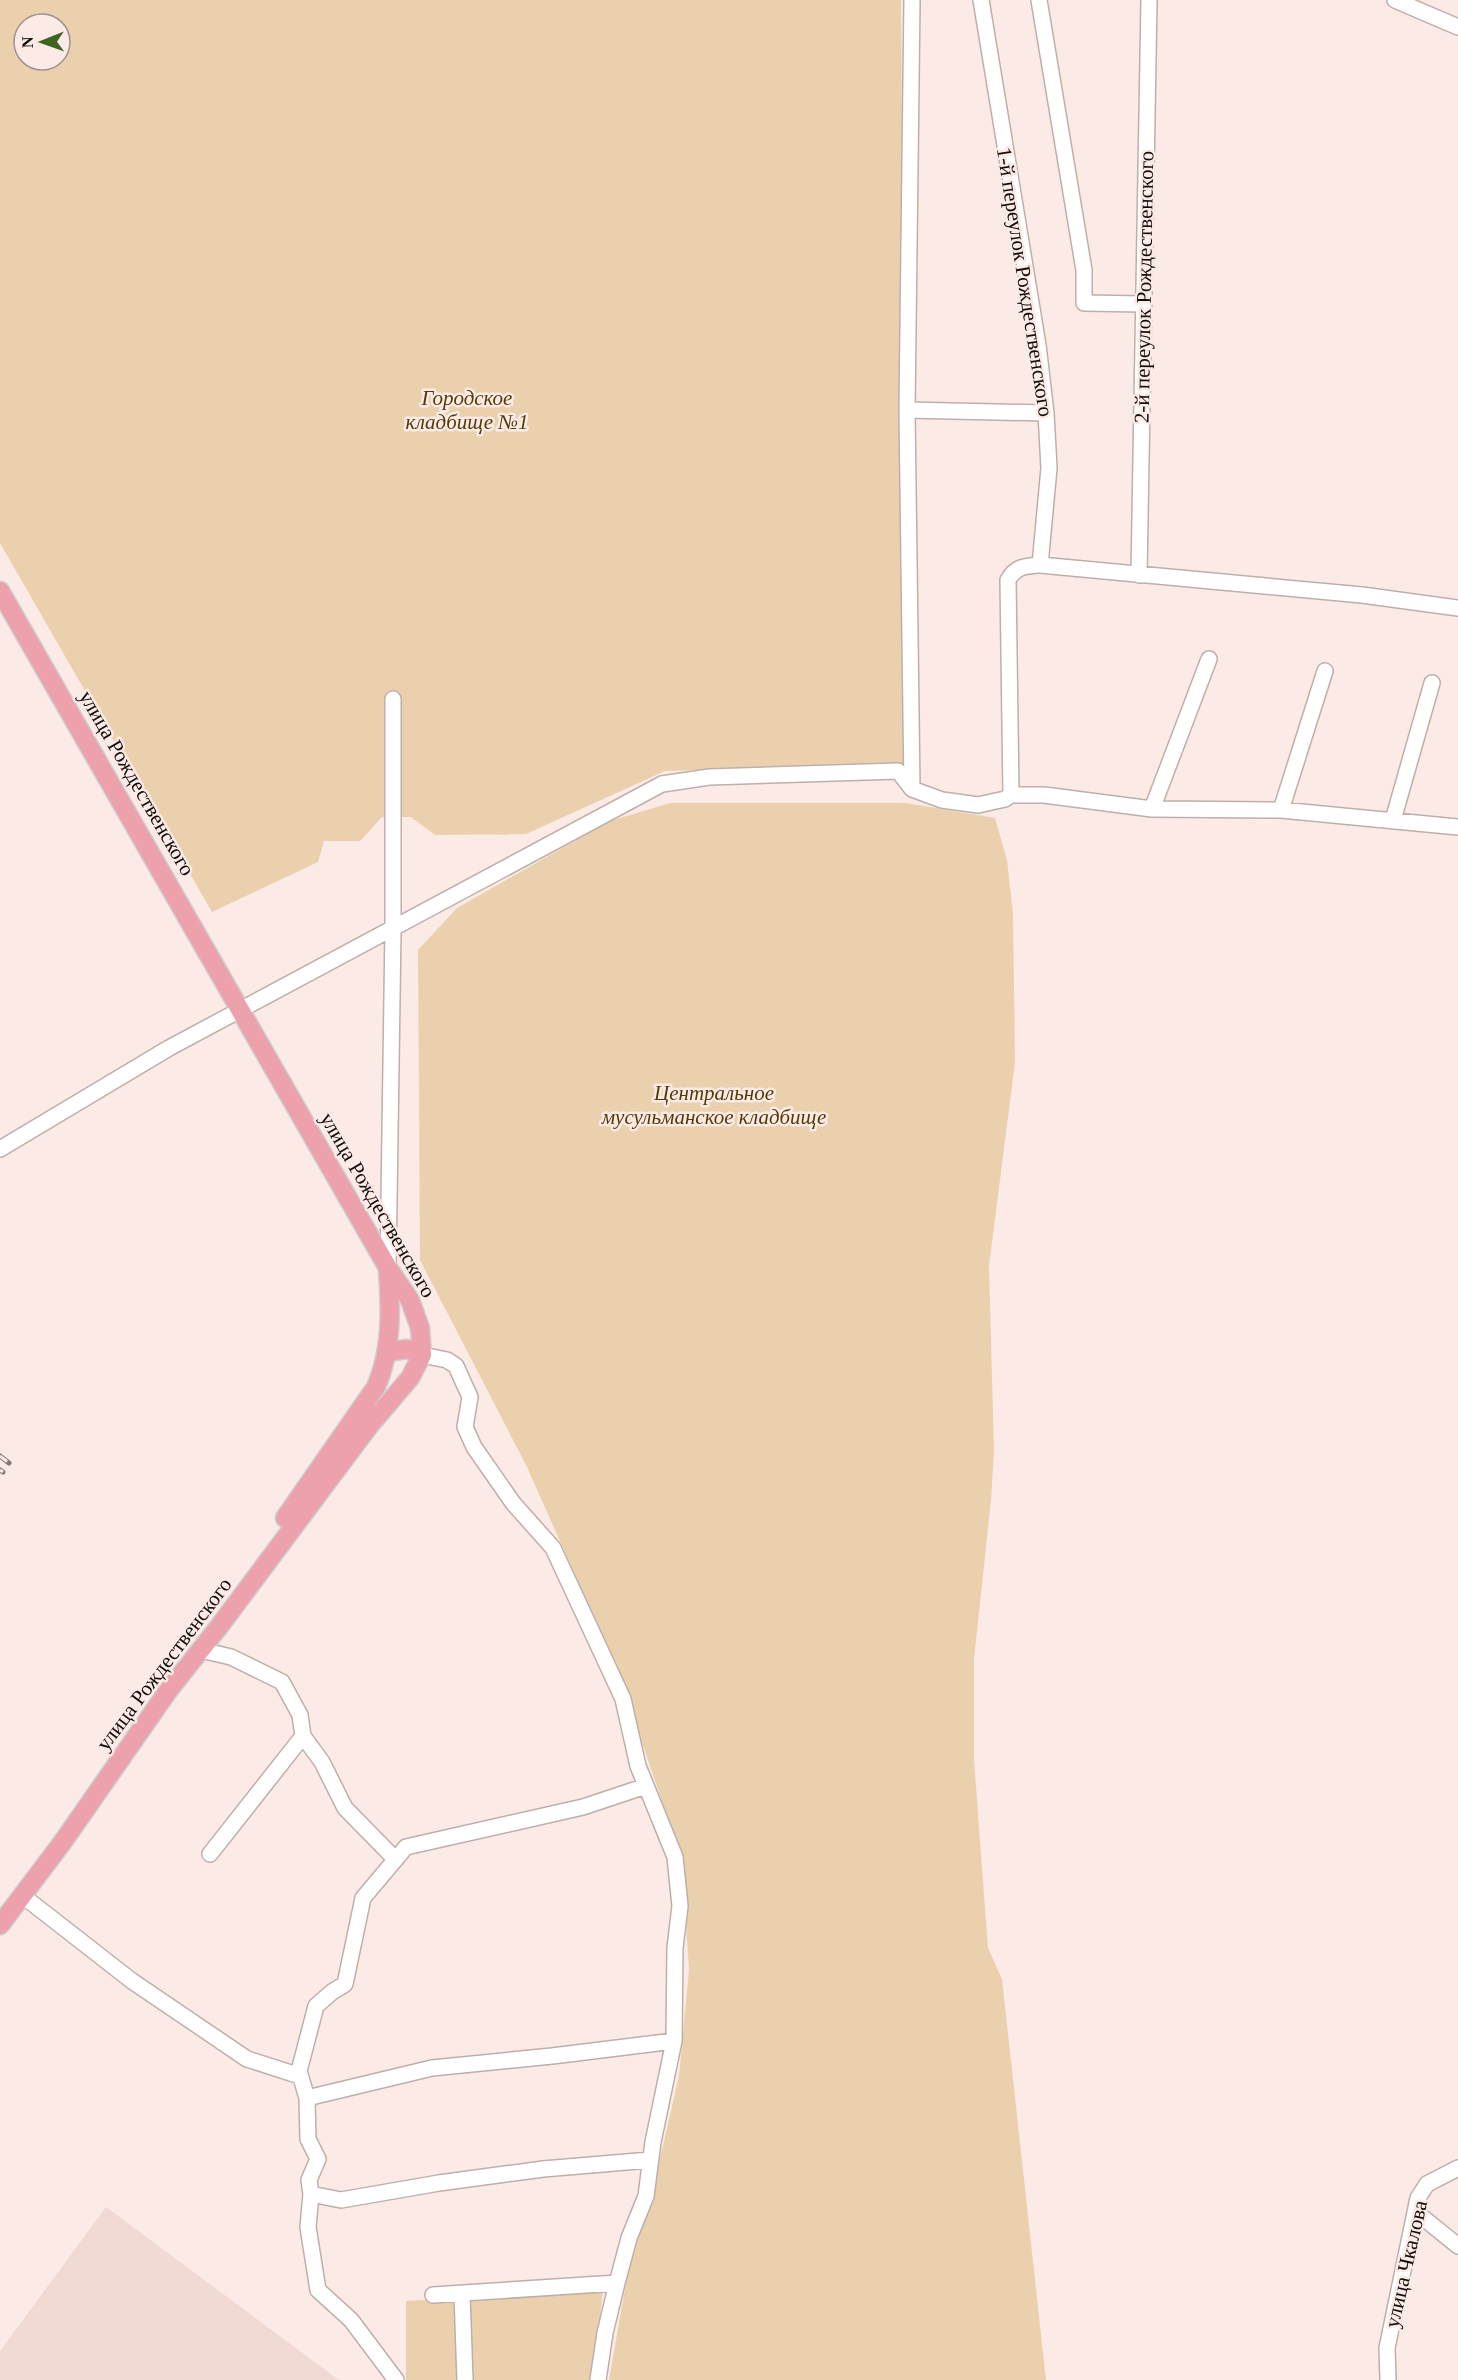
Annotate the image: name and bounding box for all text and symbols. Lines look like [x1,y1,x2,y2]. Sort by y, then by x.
north arrow [12,12,72,72]
text: N [19,36,36,48]
street label: 1-й переулок Рождественского [992,146,1058,418]
street label: 2-й переулок Рождественского [1130,151,1158,423]
park label: Городское кладбище №1 [405,386,529,434]
street label: улица Рождественского [74,686,200,880]
park label: Центральное мусульманское кладбище [601,1081,826,1129]
street label: улица Рождественского [315,1108,441,1302]
street label: улица Рождественского [91,1573,237,1755]
street label: улица Чкалова [1380,2197,1432,2330]

